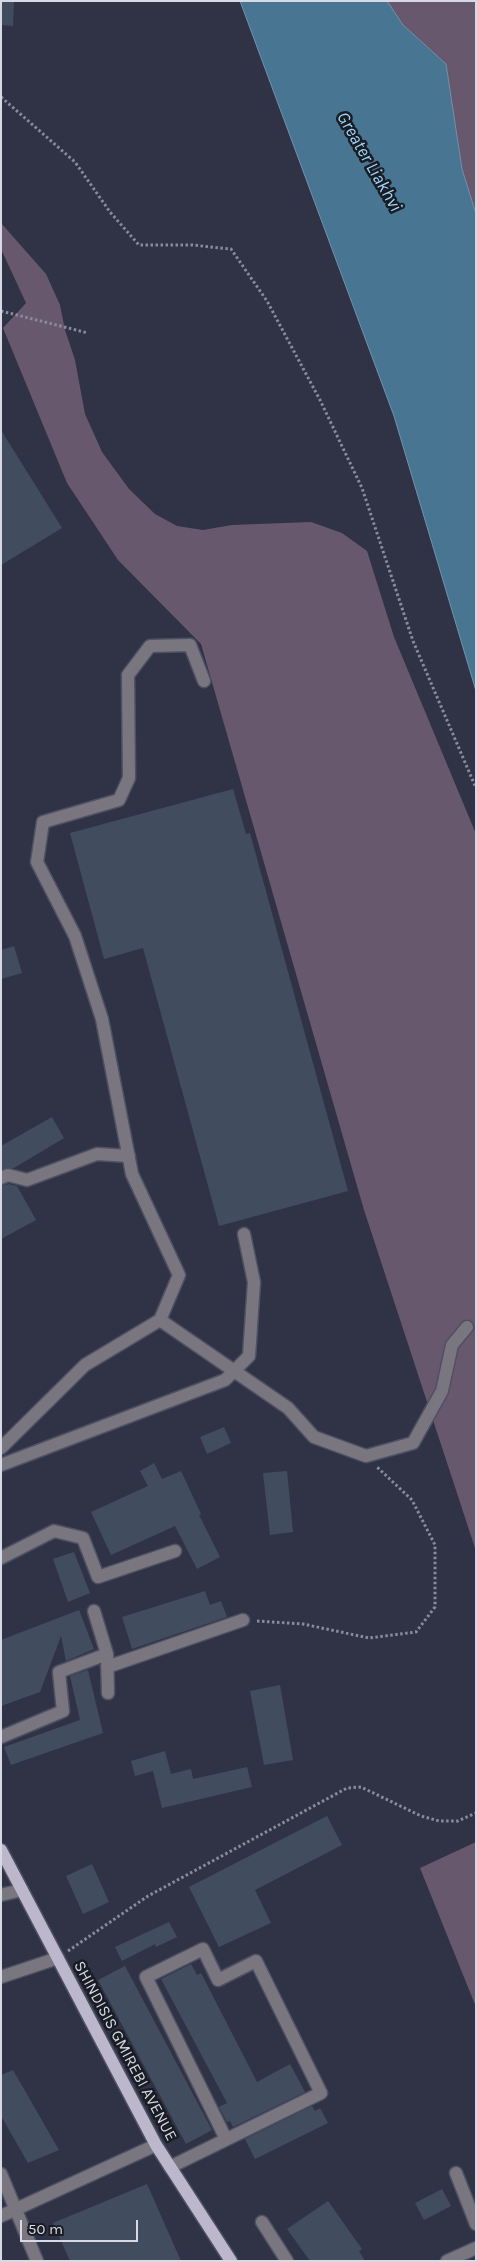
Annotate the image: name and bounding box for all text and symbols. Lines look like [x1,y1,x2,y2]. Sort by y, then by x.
water label: Greater Liakhvi [332,108,406,216]
street label: SHINDISIS GMIREBI AVENUE [69,1958,181,2144]
scale bar [22,2210,140,2242]
text: 50 m [28,2220,63,2238]

